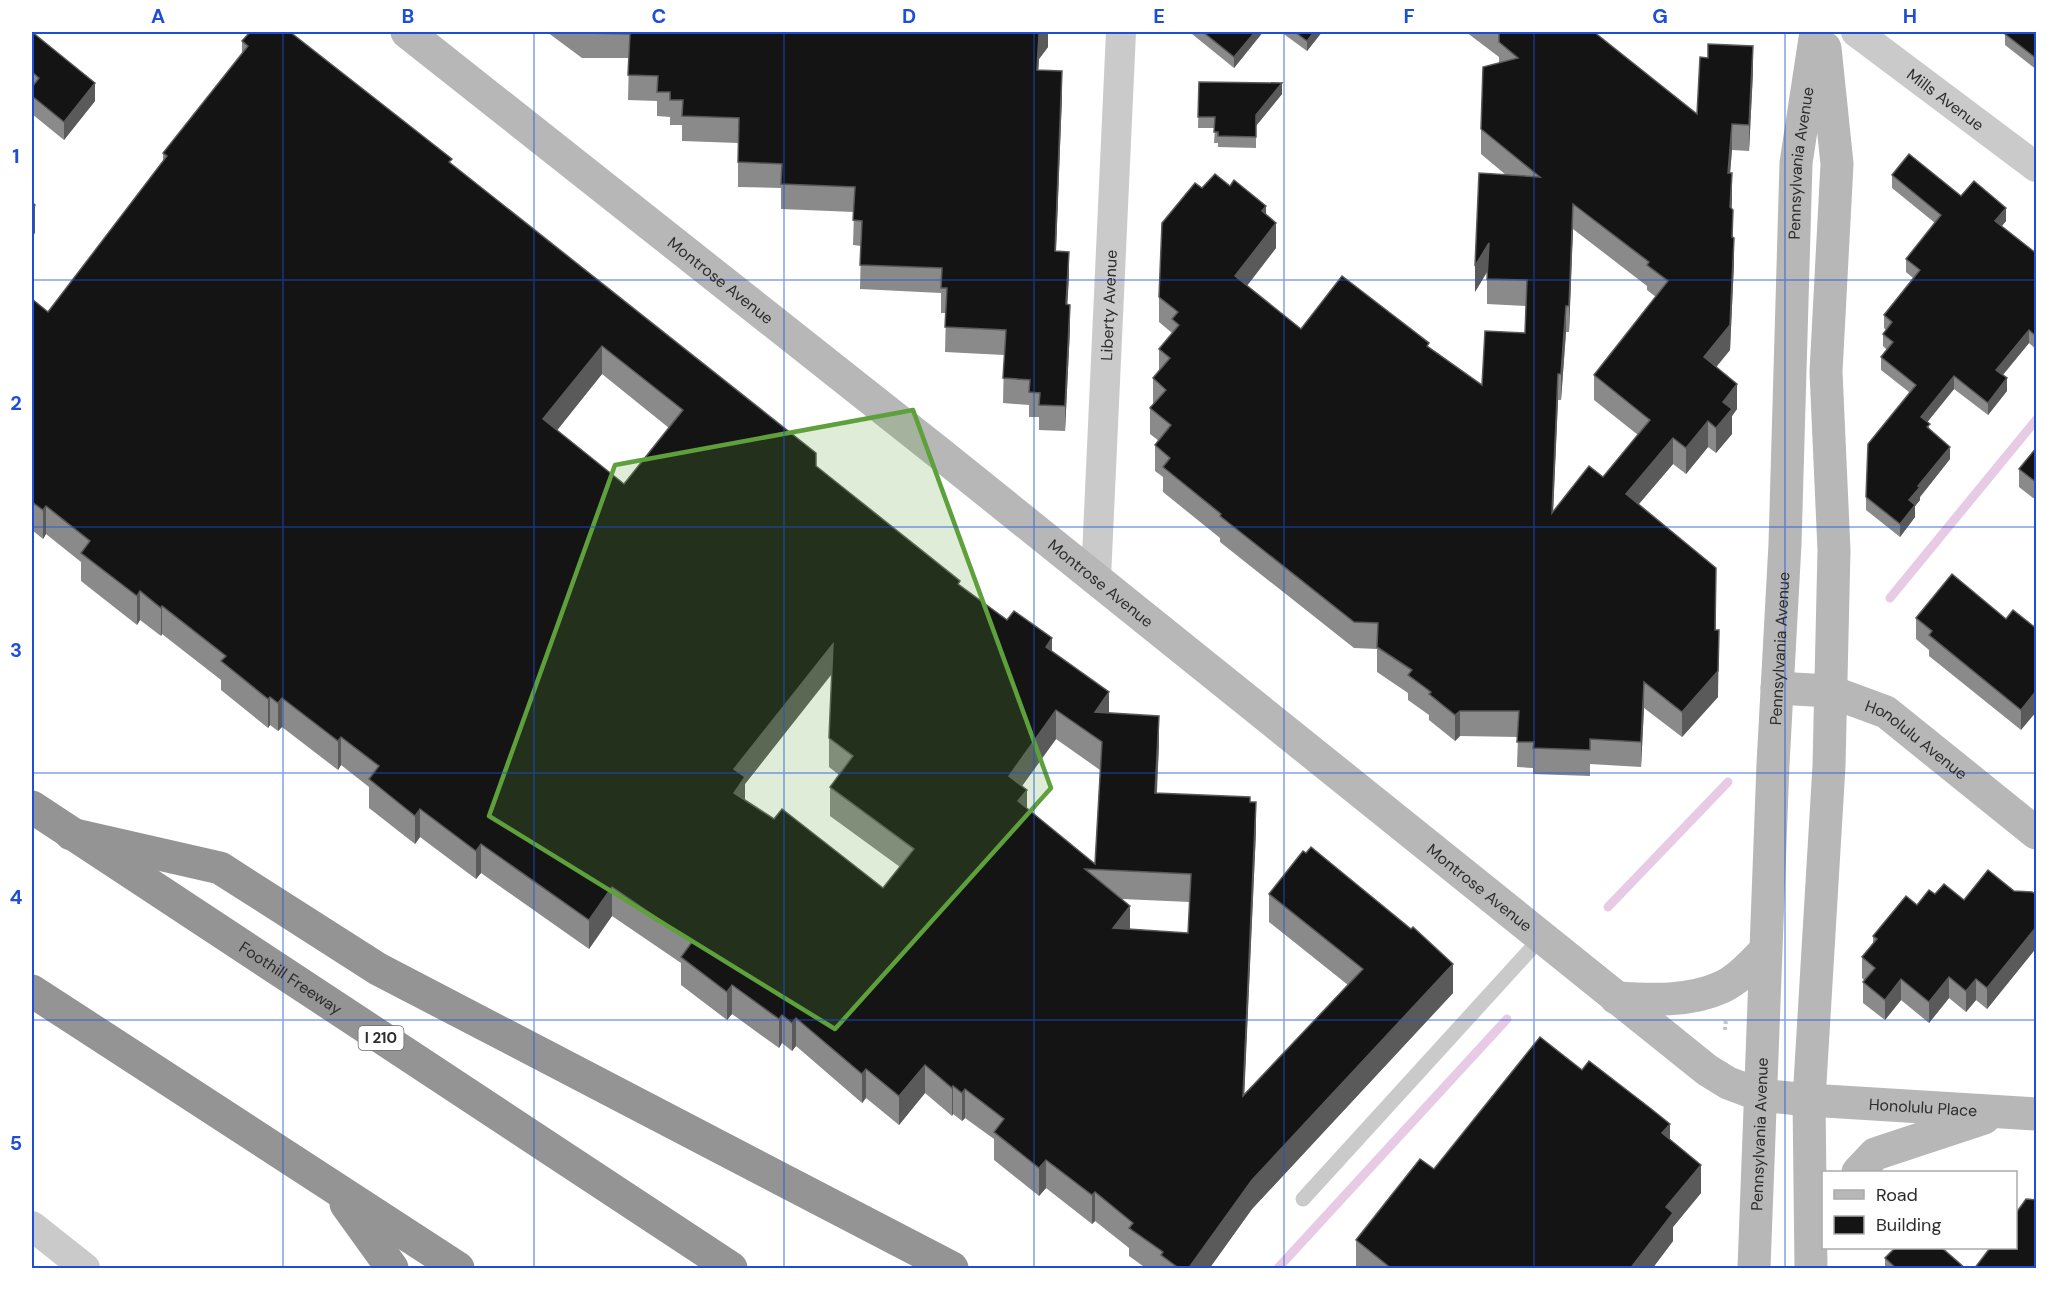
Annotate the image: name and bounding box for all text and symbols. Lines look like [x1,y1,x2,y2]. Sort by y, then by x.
text: A [151,3,165,29]
text: B [402,3,414,29]
text: C [652,3,666,29]
text: D [902,3,916,29]
text: E [1153,3,1165,29]
text: F [1403,3,1415,29]
text: G [1652,3,1668,29]
text: H [1903,3,1917,29]
street label: Mills Avenue [1903,63,1988,135]
street label: Pennsylvania Avenue [1783,85,1818,240]
text: 1 [12,143,20,169]
street label: Montrose Avenue [663,232,778,329]
street label: Liberty Avenue [1095,249,1122,361]
text: 2 [10,390,22,416]
street label: Montrose Avenue [1044,534,1158,632]
street label: Pennsylvania Avenue [1765,571,1794,726]
text: 3 [10,637,22,663]
street label: Honolulu Avenue [1862,695,1972,784]
street label: Montrose Avenue [1423,839,1537,936]
text: 4 [10,884,23,910]
street label: Foothill Freeway [235,936,346,1019]
road number: I 210 [358,1026,404,1050]
street label: Pennsylvania Avenue [1746,1057,1772,1211]
street label: Honolulu Place [1868,1093,1978,1121]
text: 5 [10,1130,22,1156]
legend [1822,1171,2017,1249]
text: Road [1876,1183,1918,1207]
text: Building [1876,1213,1941,1237]

